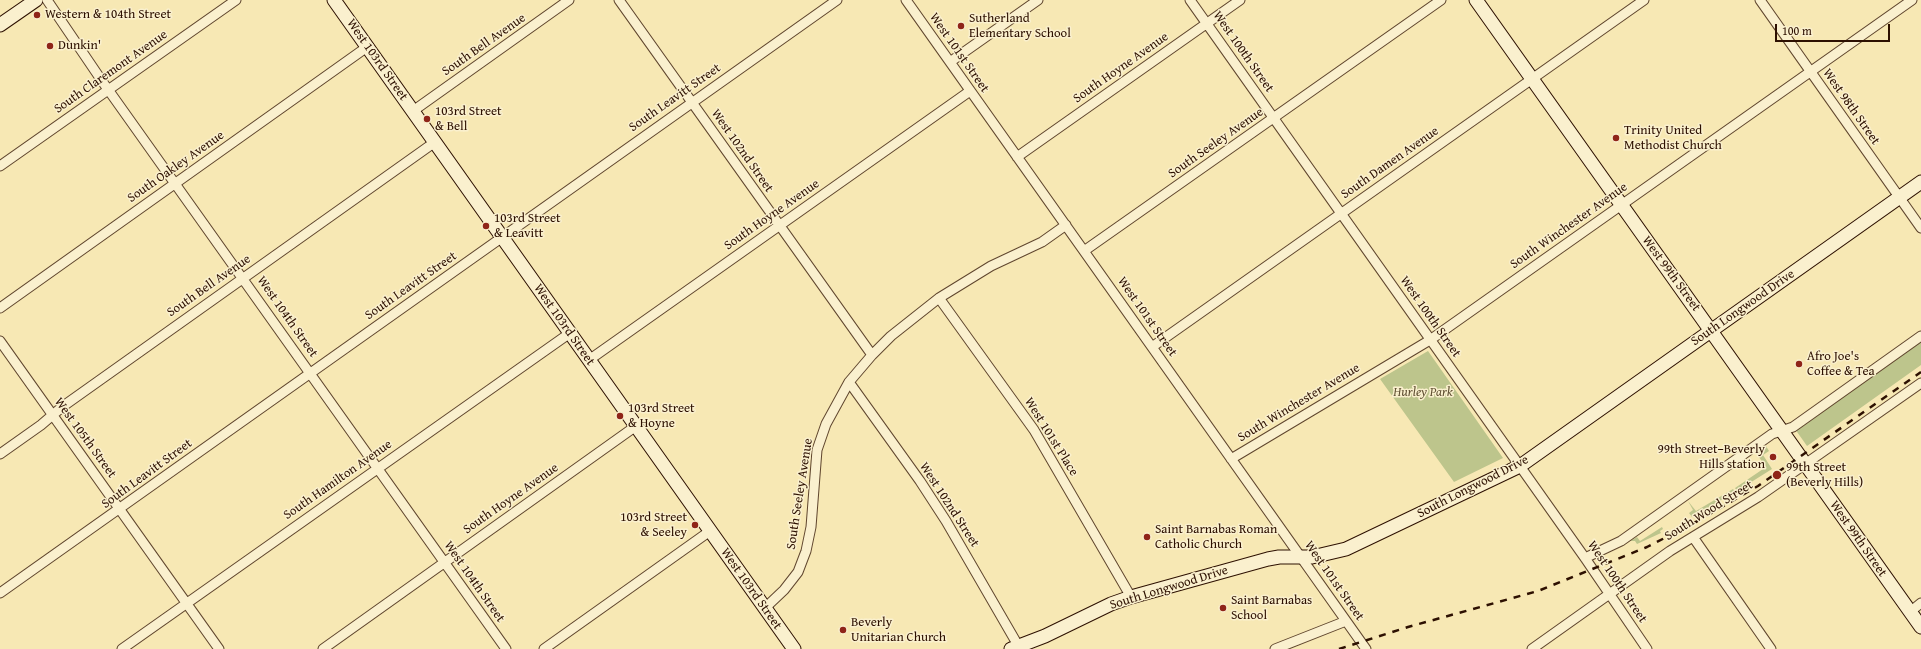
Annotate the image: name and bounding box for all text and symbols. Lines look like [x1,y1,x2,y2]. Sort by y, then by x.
place label: Western & 104th Street [45,7,171,23]
street label: West 100th Street [1209,8,1277,96]
marker: Western & 104th Street [32,10,42,20]
street label: South Bell Avenue [439,10,529,80]
street label: West 101st Street [926,10,992,96]
place label: Sutherland Elementary School [969,11,1071,42]
street label: West 103rd Street [343,16,411,104]
scale bar [1777,16,1892,42]
marker: Sutherland Elementary School [956,21,966,31]
text: 100 m [1782,22,1812,39]
street label: South Claremont Avenue [51,27,171,117]
street label: South Hoyne Avenue [1070,29,1172,107]
place label: Dunkin' [58,38,101,54]
marker: Dunkin' [45,41,55,51]
street label: South Leavitt Street [626,61,724,135]
street label: West 98th Street [1819,66,1883,148]
place label: 103rd Street & Bell [435,104,502,135]
street label: South Seeley Avenue [1166,104,1266,182]
street label: West 102nd Street [707,106,777,196]
marker: 103rd Street & Bell [422,114,432,124]
street label: South Damen Avenue [1338,123,1442,203]
place label: Trinity United Methodist Church [1624,123,1722,154]
street label: South Oakley Avenue [125,128,227,206]
marker: Trinity United Methodist Church [1611,133,1621,143]
street label: South Hoyne Avenue [721,176,823,254]
street label: South Winchester Avenue [1507,180,1631,272]
place label: 103rd Street & Leavitt [494,211,561,242]
marker: 103rd Street & Leavitt [481,221,491,231]
street label: West 99th Street [1638,233,1704,315]
street label: South Leavitt Street [362,249,460,323]
street label: South Bell Avenue [164,251,254,321]
street label: South Longwood Drive [1688,266,1798,350]
street label: West 104th Street [253,273,321,361]
street label: West 100th Street [1396,273,1464,361]
street label: West 101st Street [1114,274,1180,360]
street label: West 103rd Street [530,281,598,369]
place label: Afro Joe's Coffee & Tea [1807,349,1875,380]
marker: Afro Joe's Coffee & Tea [1794,359,1804,369]
street label: South Winchester Avenue [1235,360,1363,446]
park label: Hurley Park [1393,385,1453,401]
street label: West 105th Street [51,395,119,481]
street label: West 101st Place [1021,395,1081,479]
place label: 103rd Street & Hoyne [628,401,695,432]
marker: 103rd Street & Hoyne [615,411,625,421]
street label: South Leavitt Street [99,436,195,512]
street label: South Hamilton Avenue [281,437,395,523]
street label: South Seeley Avenue [784,437,816,551]
place label: 99th Street–Beverly Hills station [1657,442,1765,473]
street label: South Longwood Drive [1415,452,1531,522]
marker: 99th Street–Beverly Hills station [1768,452,1778,462]
street label: South Hoyne Avenue [460,460,562,538]
street label: West 102nd Street [916,460,982,550]
place label: 99th Street (Beverly Hills) [1786,460,1863,491]
marker: 99th Street (Beverly Hills) [1771,469,1783,481]
street label: South Wood Street [1662,478,1756,544]
street label: West 99th Street [1826,498,1890,580]
place label: 103rd Street & Seeley [620,510,687,541]
marker: 103rd Street & Seeley [690,520,700,530]
place label: Saint Barnabas Roman Catholic Church [1155,522,1277,553]
marker: Saint Barnabas Roman Catholic Church [1142,532,1152,542]
street label: West 104th Street [440,538,508,626]
street label: West 101st Street [1301,538,1367,624]
street label: West 100th Street [1584,538,1650,626]
street label: West 103rd Street [717,545,785,633]
street label: South Longwood Drive [1108,563,1230,613]
place label: Saint Barnabas School [1231,593,1312,624]
marker: Saint Barnabas School [1218,603,1228,613]
place label: Beverly Unitarian Church [851,615,946,646]
marker: Beverly Unitarian Church [838,625,848,635]

